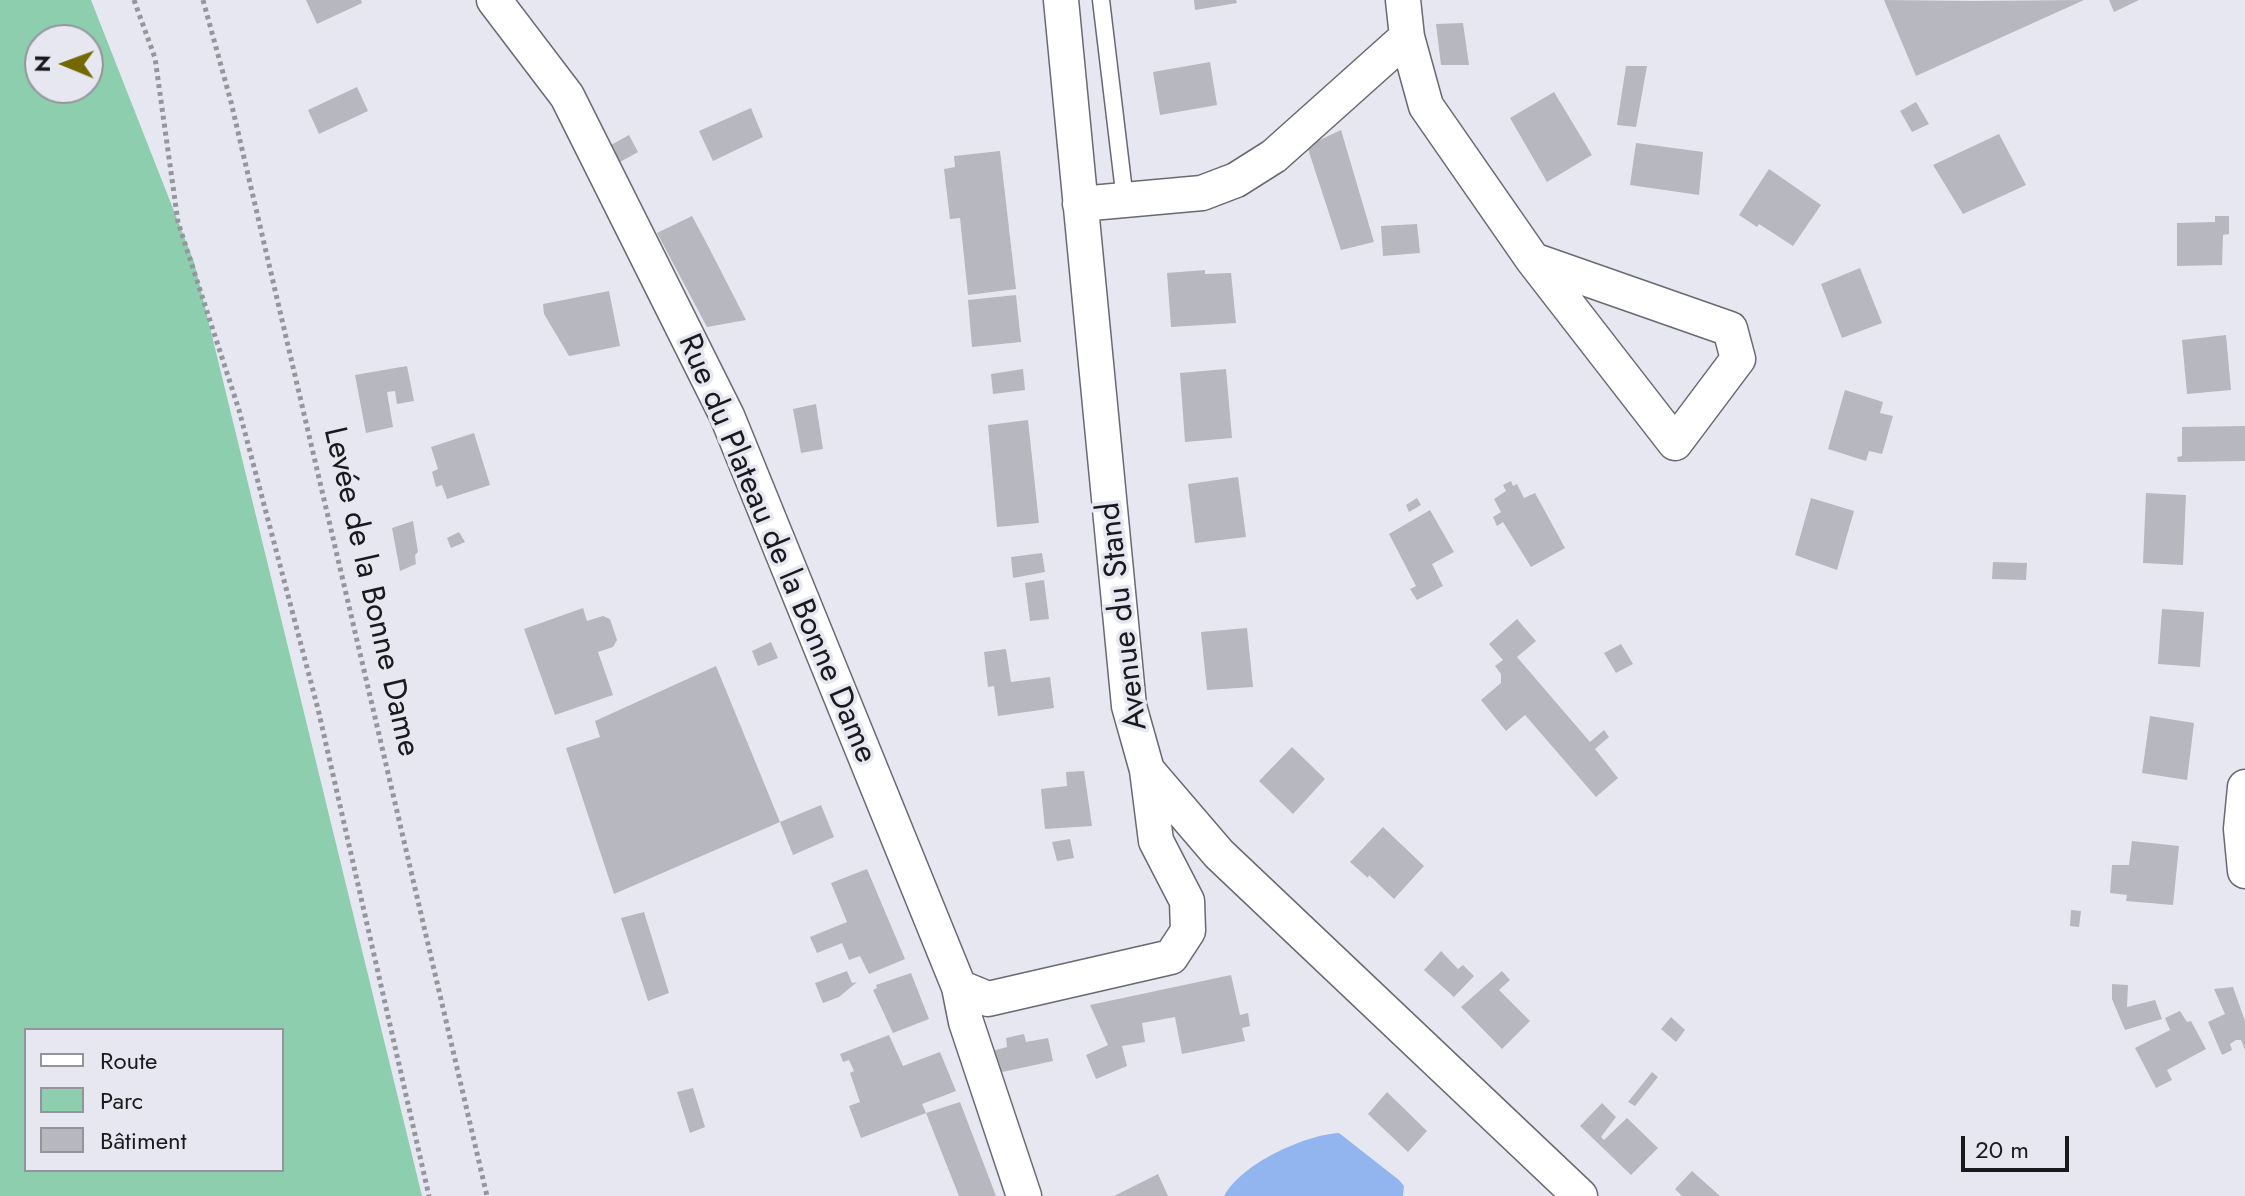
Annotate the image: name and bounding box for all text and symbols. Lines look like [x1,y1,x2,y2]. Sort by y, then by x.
north arrow [24,24,104,104]
text: N [26,55,58,73]
street label: Rue du Plateau de la Bonne Dame [668,329,884,769]
street label: Levée de la Bonne Dame [313,424,427,760]
street label: Avenue du Stand [1091,500,1157,732]
legend [24,1028,284,1172]
text: Route [100,1043,157,1078]
text: Parc [100,1083,143,1118]
scale bar [1965,1120,2073,1170]
text: Bâtiment [100,1123,186,1158]
text: 20 m [1975,1132,2029,1167]

